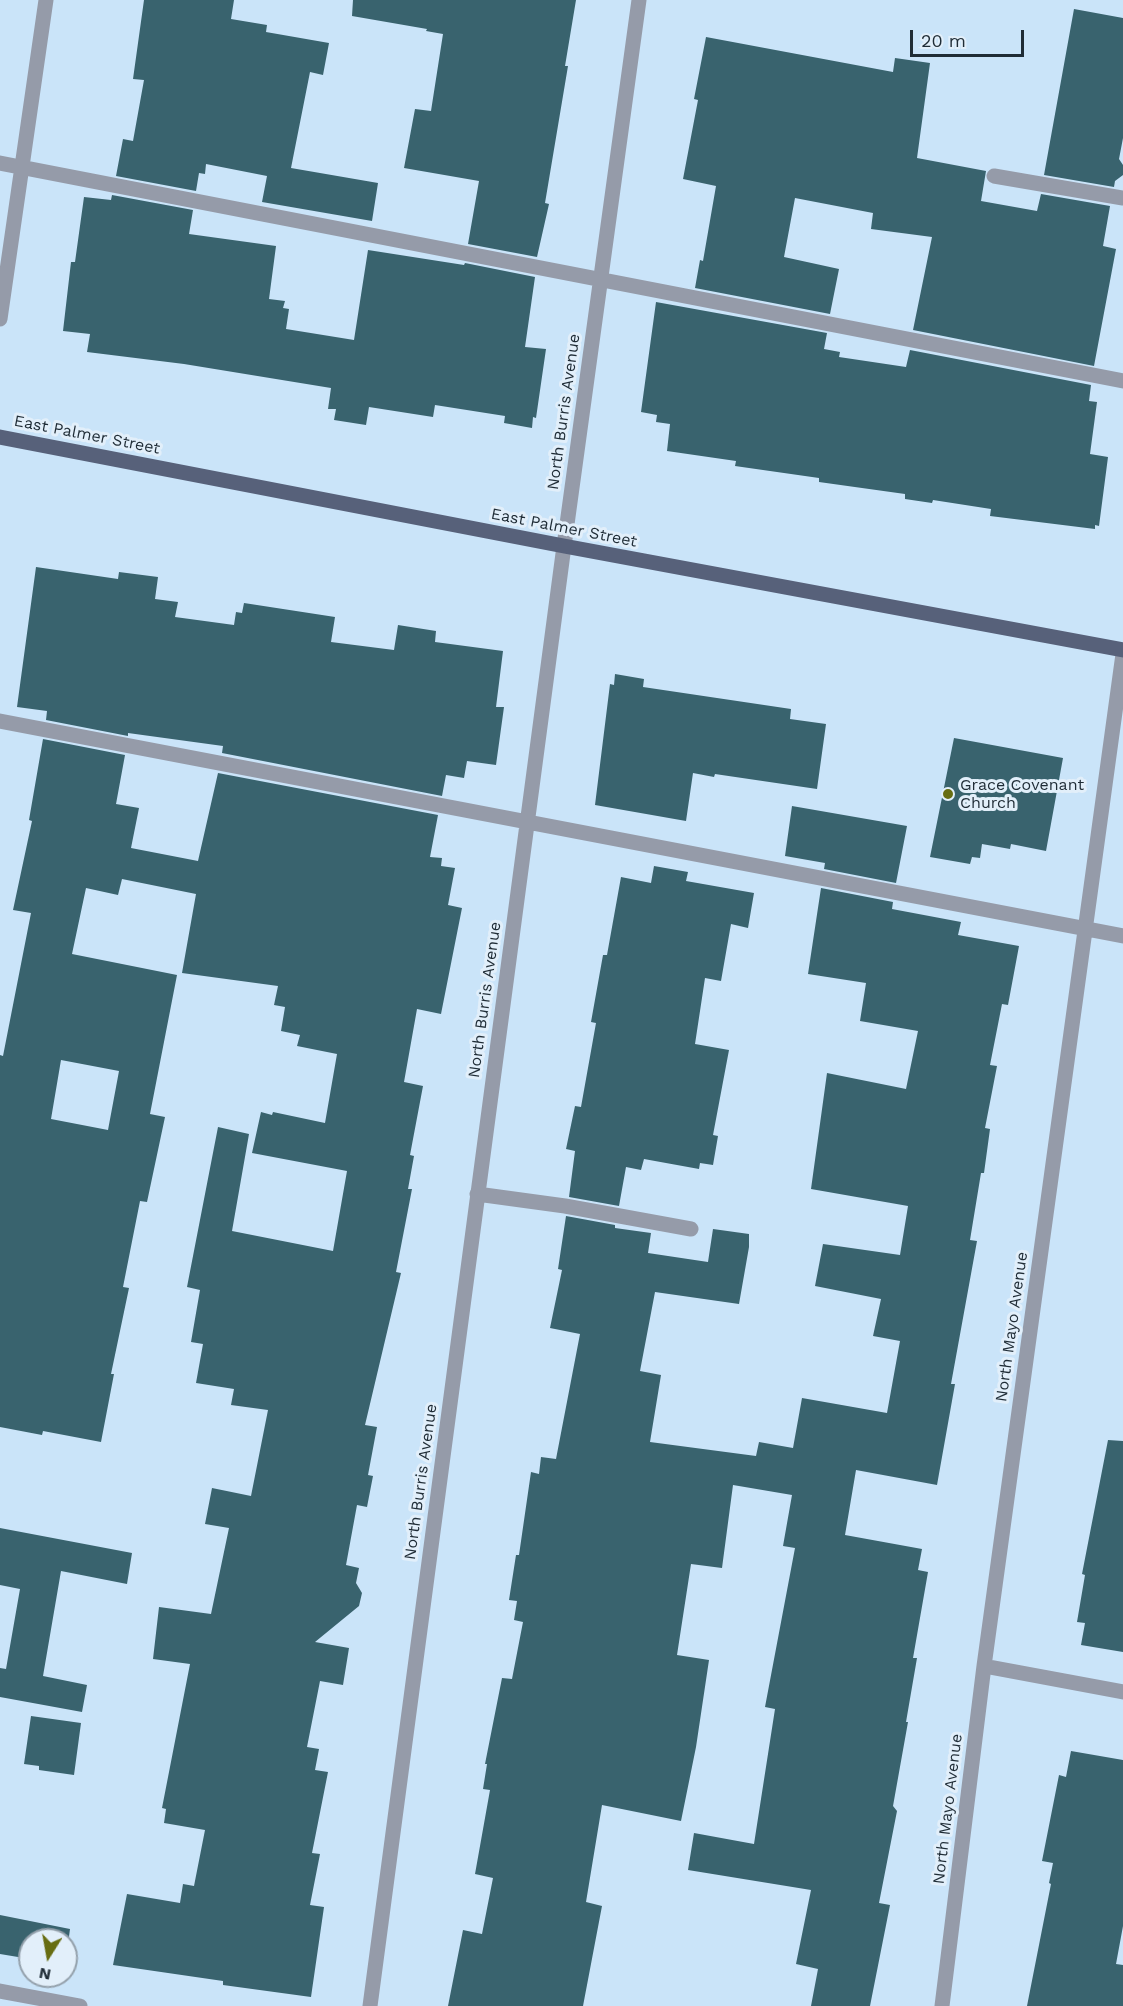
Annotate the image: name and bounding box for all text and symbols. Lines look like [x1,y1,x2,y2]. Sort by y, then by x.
scale bar [913,18,1027,56]
text: 20 m [921,30,966,51]
street label: North Burris Avenue [544,333,584,491]
street label: East Palmer Street [12,411,162,459]
street label: East Palmer Street [489,504,639,552]
place label: Grace Covenant Church [960,775,1084,813]
marker: Grace Covenant Church [941,787,955,801]
street label: North Burris Avenue [465,921,505,1079]
street label: North Mayo Avenue [992,1251,1032,1403]
street label: North Burris Avenue [401,1403,441,1561]
street label: North Mayo Avenue [929,1733,967,1885]
north arrow [18,1928,78,1988]
text: N [37,1964,52,1985]

